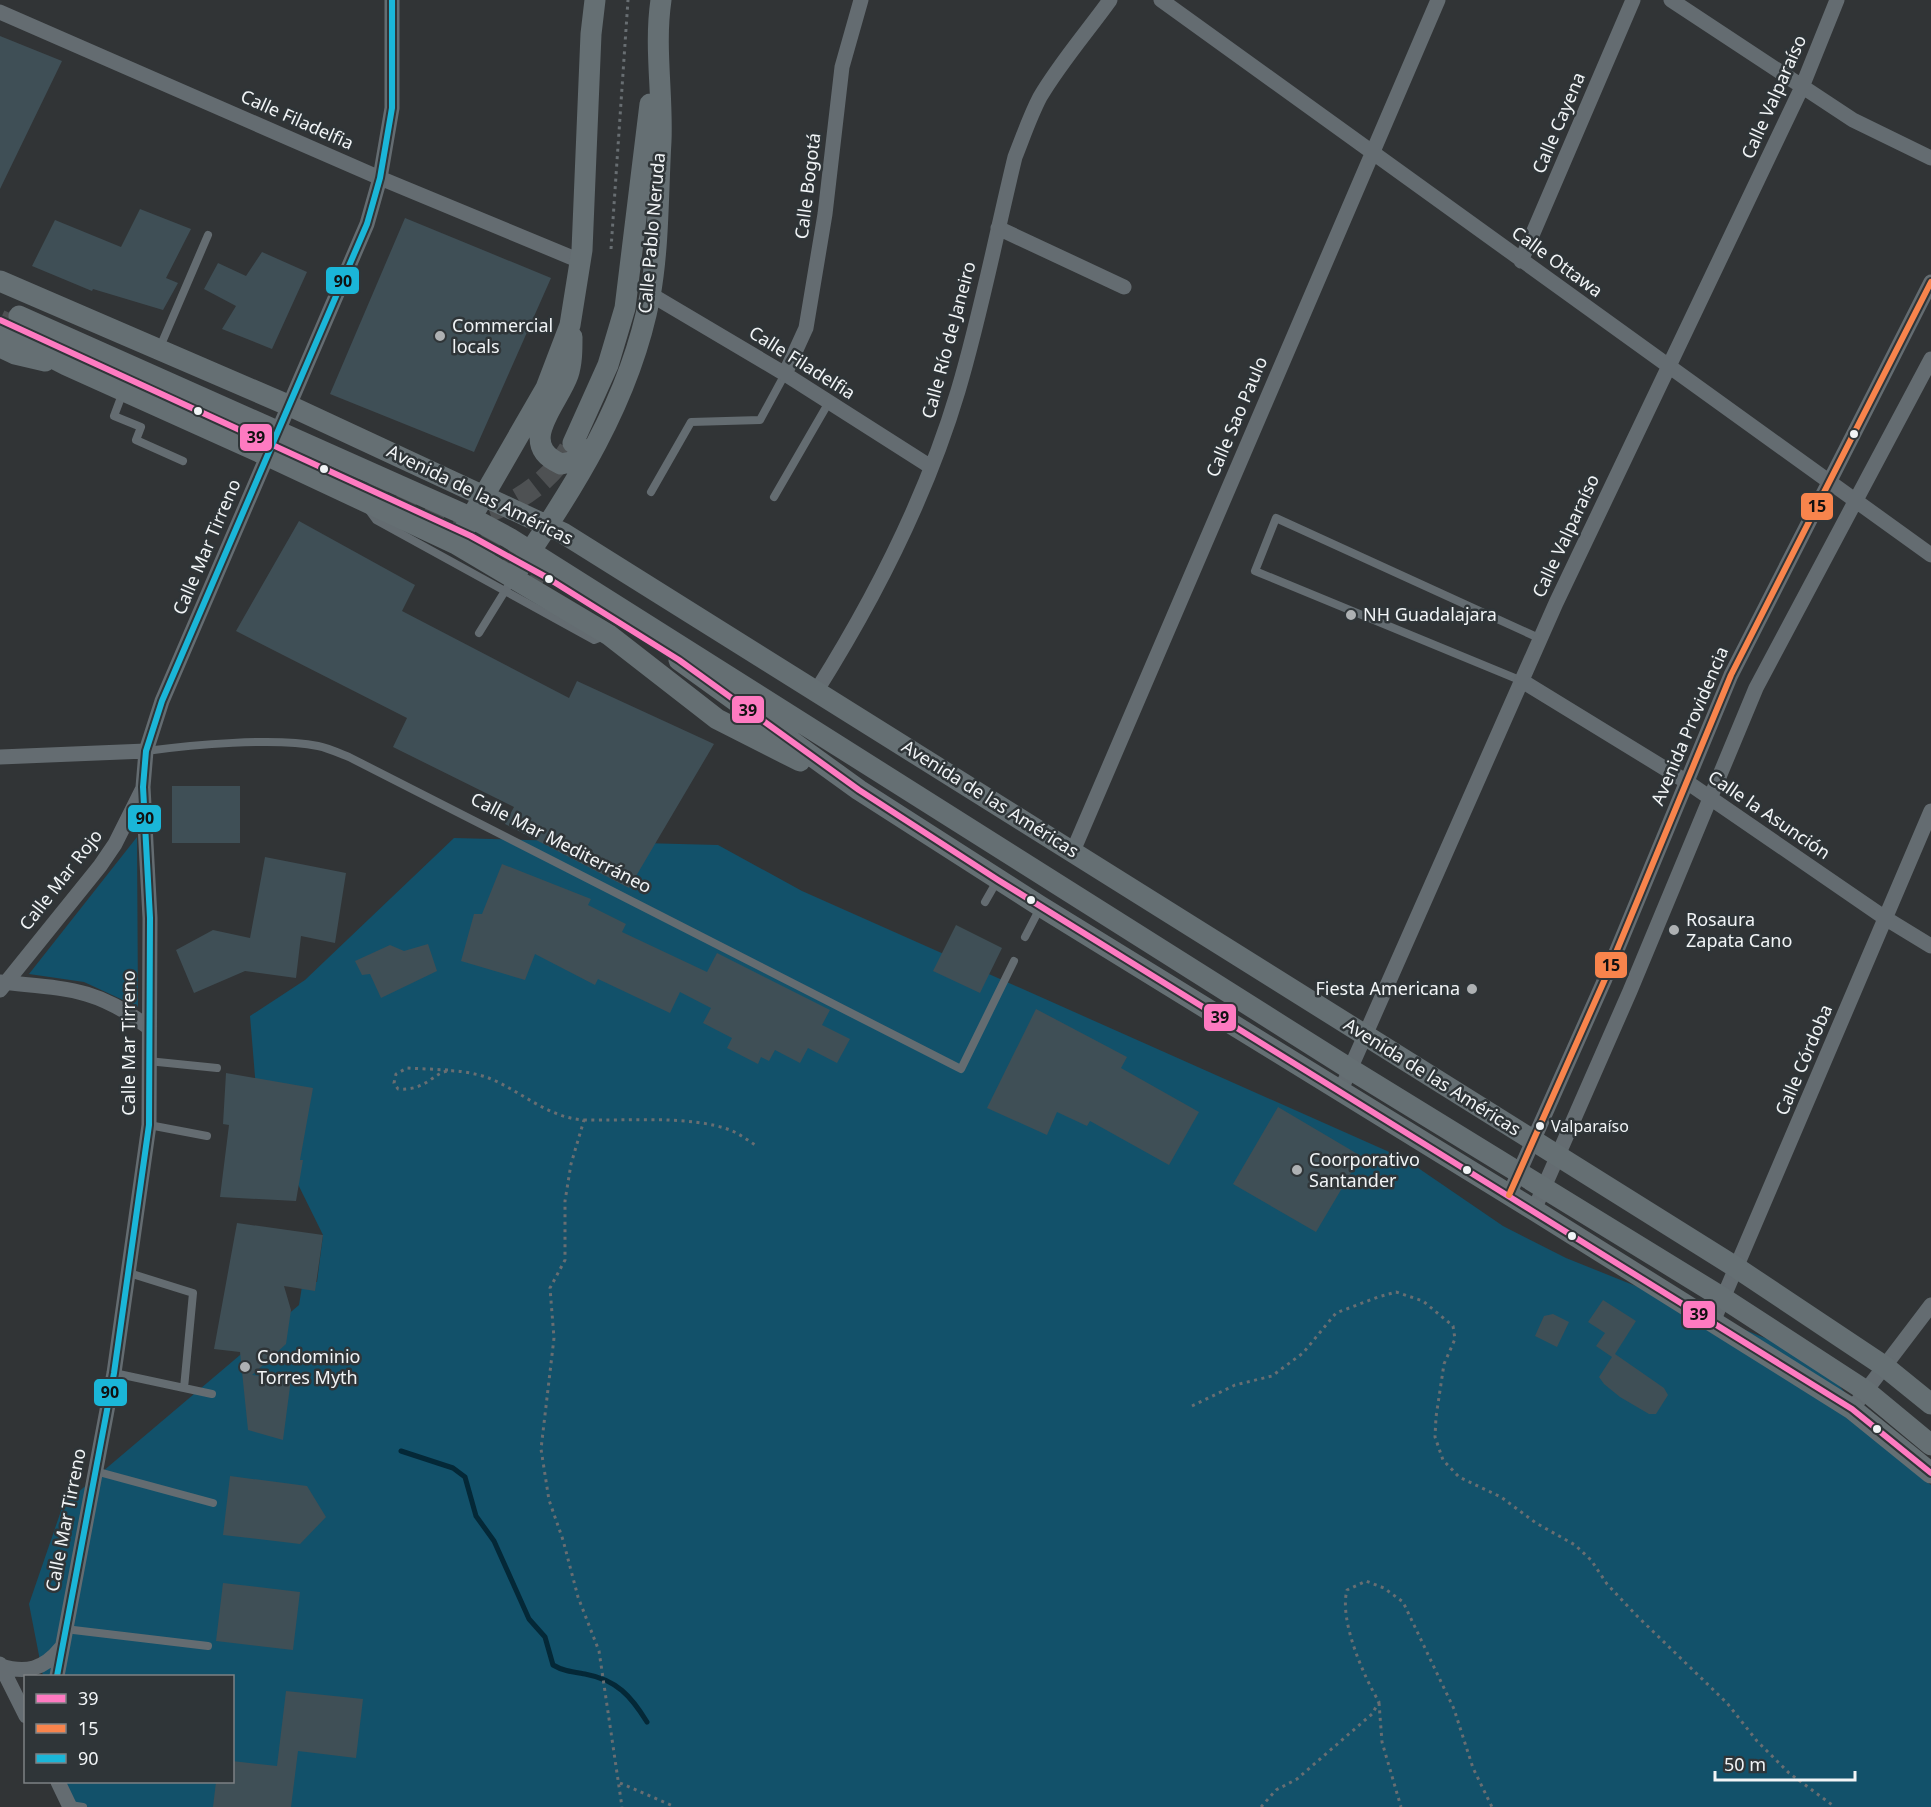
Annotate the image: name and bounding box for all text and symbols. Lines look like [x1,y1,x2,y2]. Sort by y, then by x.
street label: Calle Valparaíso [1735,31,1811,162]
street label: Calle Cayena [1526,68,1590,177]
street label: Calle Filadelfia [237,83,358,155]
street label: Calle Bogotá [789,131,825,240]
street label: Calle Pablo Neruda [632,151,670,314]
street label: Calle Ottawa [1507,220,1608,302]
street label: Calle Río de Janeiro [916,258,981,421]
line badge: 90 [325,266,360,295]
text: 90 [334,270,352,292]
place label: Commercial locals [452,313,553,358]
street label: Calle Filadelfia [745,320,860,404]
marker: Commercial locals [433,329,447,343]
street label: Calle Sao Paulo [1200,353,1272,481]
unlabelled marker [192,405,204,417]
line badge: 39 [239,423,273,452]
text: 39 [247,426,265,448]
unlabelled marker [1848,428,1860,440]
street label: Avenida de las Américas [383,439,578,550]
unlabelled marker [318,463,330,475]
street label: Calle Valparaíso [1526,470,1604,601]
street label: Calle Mar Tirreno [167,475,246,618]
line badge: 15 [1800,492,1834,521]
text: 15 [1808,495,1826,517]
unlabelled marker [543,573,555,585]
place label: NH Guadalajara [1363,602,1497,626]
marker: NH Guadalajara [1344,608,1358,622]
street label: Avenida Providencia [1645,642,1733,809]
line badge: 39 [731,695,765,724]
text: 39 [739,699,757,721]
street label: Avenida de las Américas [898,734,1084,862]
street label: Calle la Asunción [1704,764,1835,864]
street label: Calle Mar Mediterráneo [467,786,656,898]
line badge: 90 [127,804,162,833]
text: 90 [136,807,154,829]
street label: Calle Mar Rojo [13,824,107,935]
unlabelled marker [1025,894,1037,906]
place label: Rosaura Zapata Cano [1686,907,1792,952]
marker: Rosaura Zapata Cano [1667,923,1681,937]
line badge: 15 [1594,951,1628,979]
text: 15 [1602,954,1620,976]
street label: Calle Mar Tirreno [116,970,140,1116]
place label: Fiesta Americana [1315,976,1460,1000]
marker: Fiesta Americana [1465,982,1479,996]
street label: Calle Córdoba [1769,1001,1837,1119]
line badge: 39 [1203,1003,1237,1032]
text: 39 [1211,1006,1229,1028]
street label: Avenida de las Américas [1340,1012,1526,1140]
place label: Valparaíso [1551,1115,1629,1137]
marker: Valparaíso [1534,1120,1546,1132]
place label: Coorporativo Santander [1309,1147,1420,1192]
marker: Coorporativo Santander [1290,1163,1304,1177]
unlabelled marker [1461,1164,1473,1176]
unlabelled marker [1566,1230,1578,1242]
line badge: 39 [1682,1300,1716,1329]
text: 39 [1690,1303,1708,1325]
place label: Condominio Torres Myth [257,1344,360,1389]
marker: Condominio Torres Myth [238,1360,252,1374]
line badge: 90 [93,1378,128,1407]
text: 90 [101,1381,119,1403]
unlabelled marker [1871,1423,1883,1435]
street label: Calle Mar Tirreno [39,1446,91,1593]
legend [24,1675,234,1783]
text: 39 [78,1686,99,1710]
text: 15 [78,1716,99,1740]
scale bar [1715,1744,1854,1782]
text: 90 [78,1746,99,1770]
text: 50 m [1724,1752,1766,1776]

